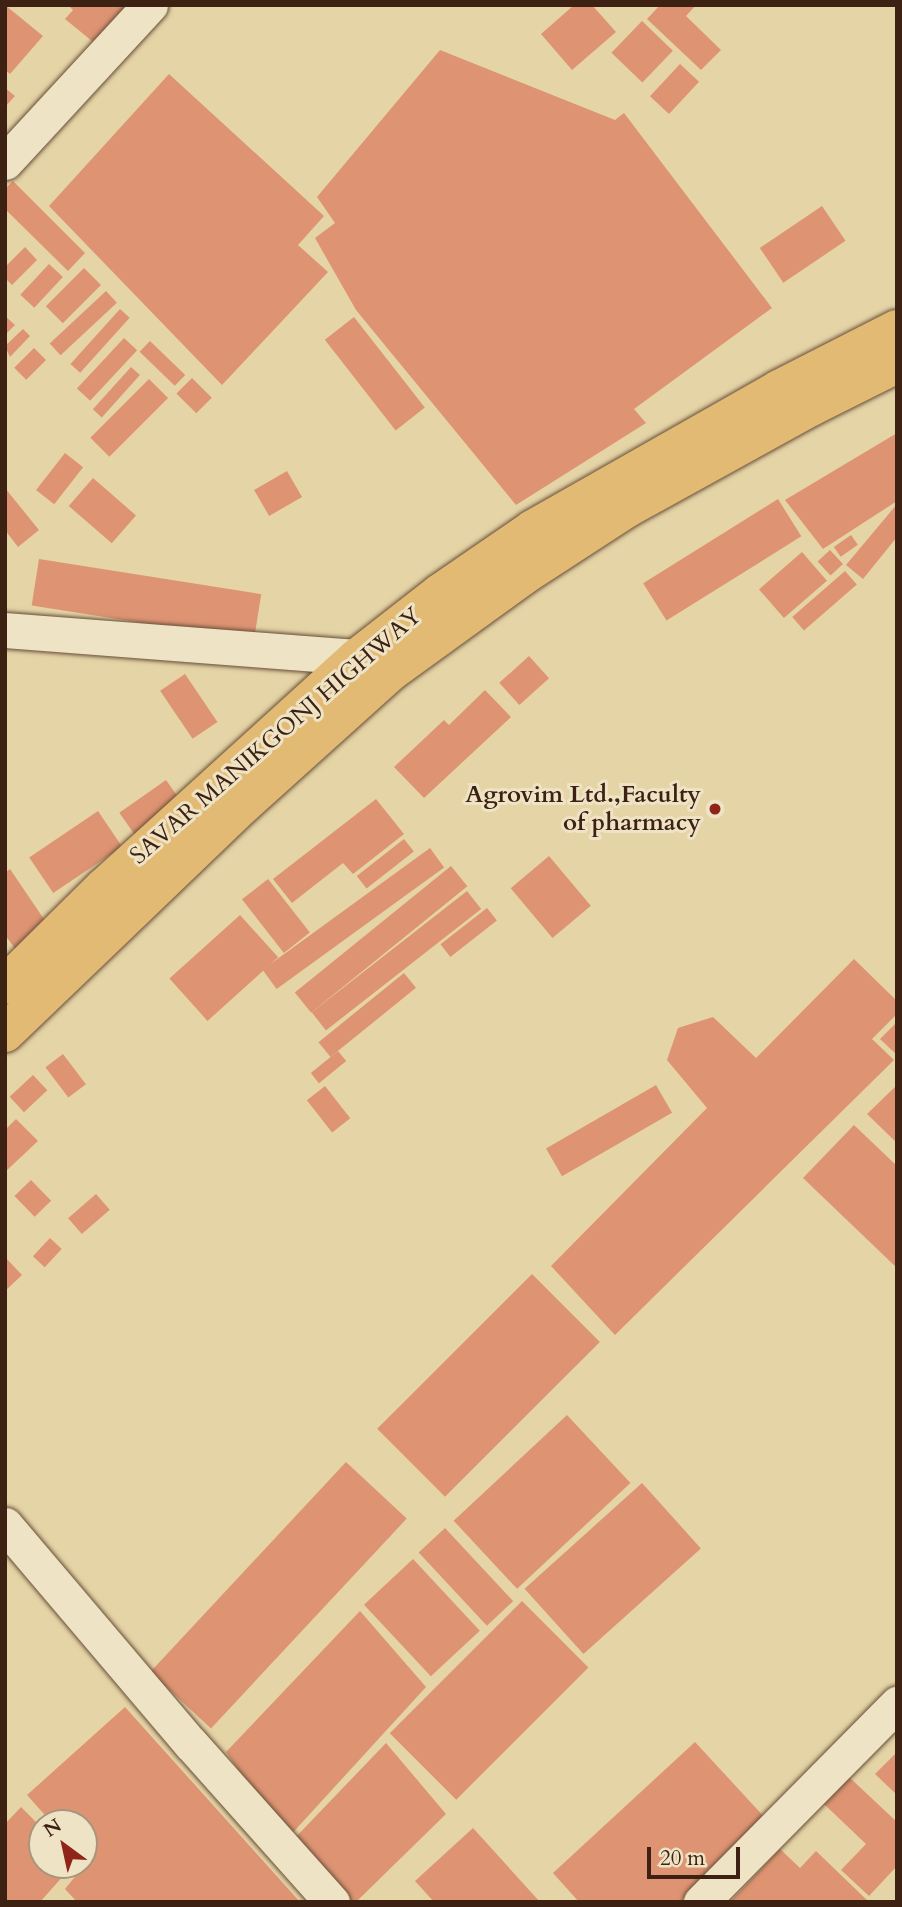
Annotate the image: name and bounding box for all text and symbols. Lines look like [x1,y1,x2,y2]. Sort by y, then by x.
street label: SAVAR MANIKGONJ HIGHWAY [124,602,428,870]
place label: Agrovim Ltd.,Faculty of pharmacy [465,781,701,837]
marker: Agrovim Ltd.,Faculty of pharmacy [707,801,723,817]
north arrow [28,1809,98,1879]
text: N [39,1813,67,1843]
scale bar [650,1834,743,1878]
text: 20 m [660,1844,705,1873]

